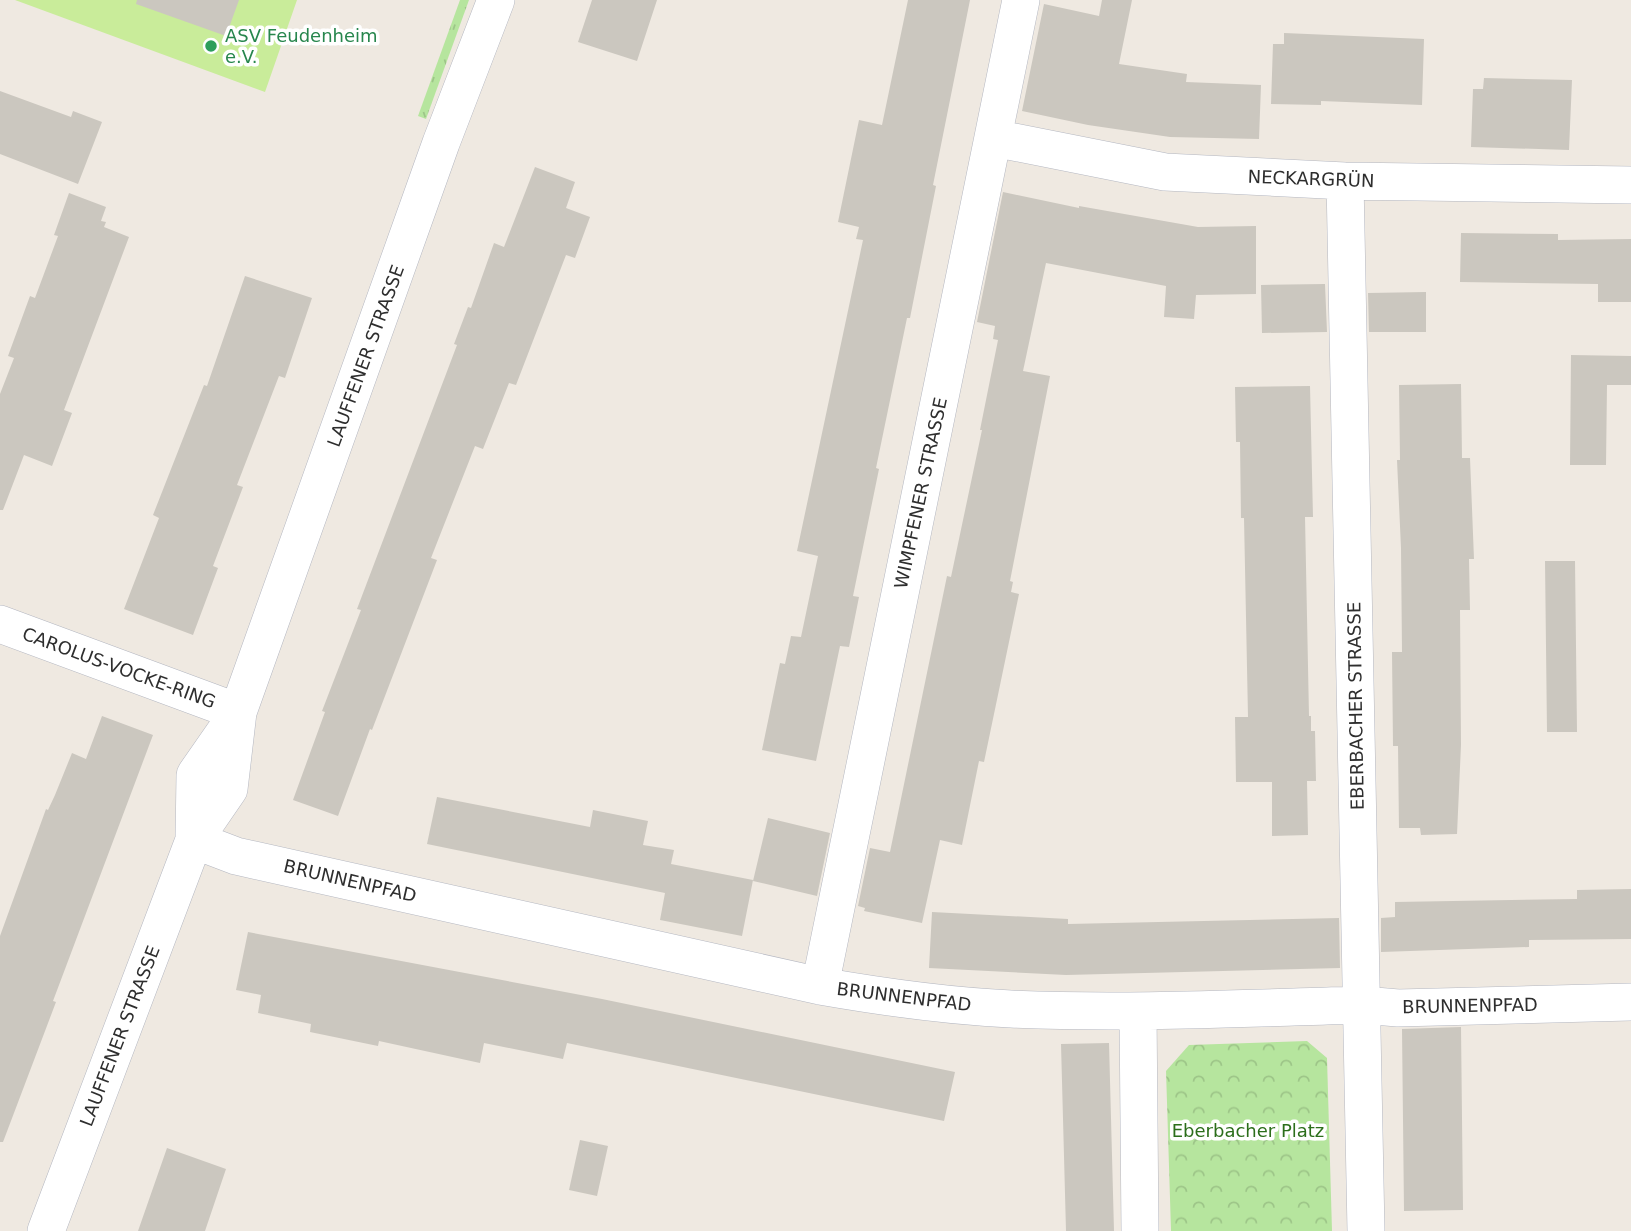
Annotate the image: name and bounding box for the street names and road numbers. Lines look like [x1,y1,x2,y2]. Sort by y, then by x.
street label: NECKARGRÜN [1247,166,1375,191]
street label: LAUFFENER STRASSE [323,262,408,450]
street label: WIMPFENER STRASSE [890,395,951,590]
street label: EBERBACHER STRASSE [1343,602,1368,810]
street label: CAROLUS-VOCKE-RING [20,623,219,712]
street label: BRUNNENPFAD [282,855,419,906]
street label: LAUFFENER STRASSE [75,943,164,1129]
street label: BRUNNENPFAD [836,978,973,1015]
street label: BRUNNENPFAD [1402,994,1538,1017]

